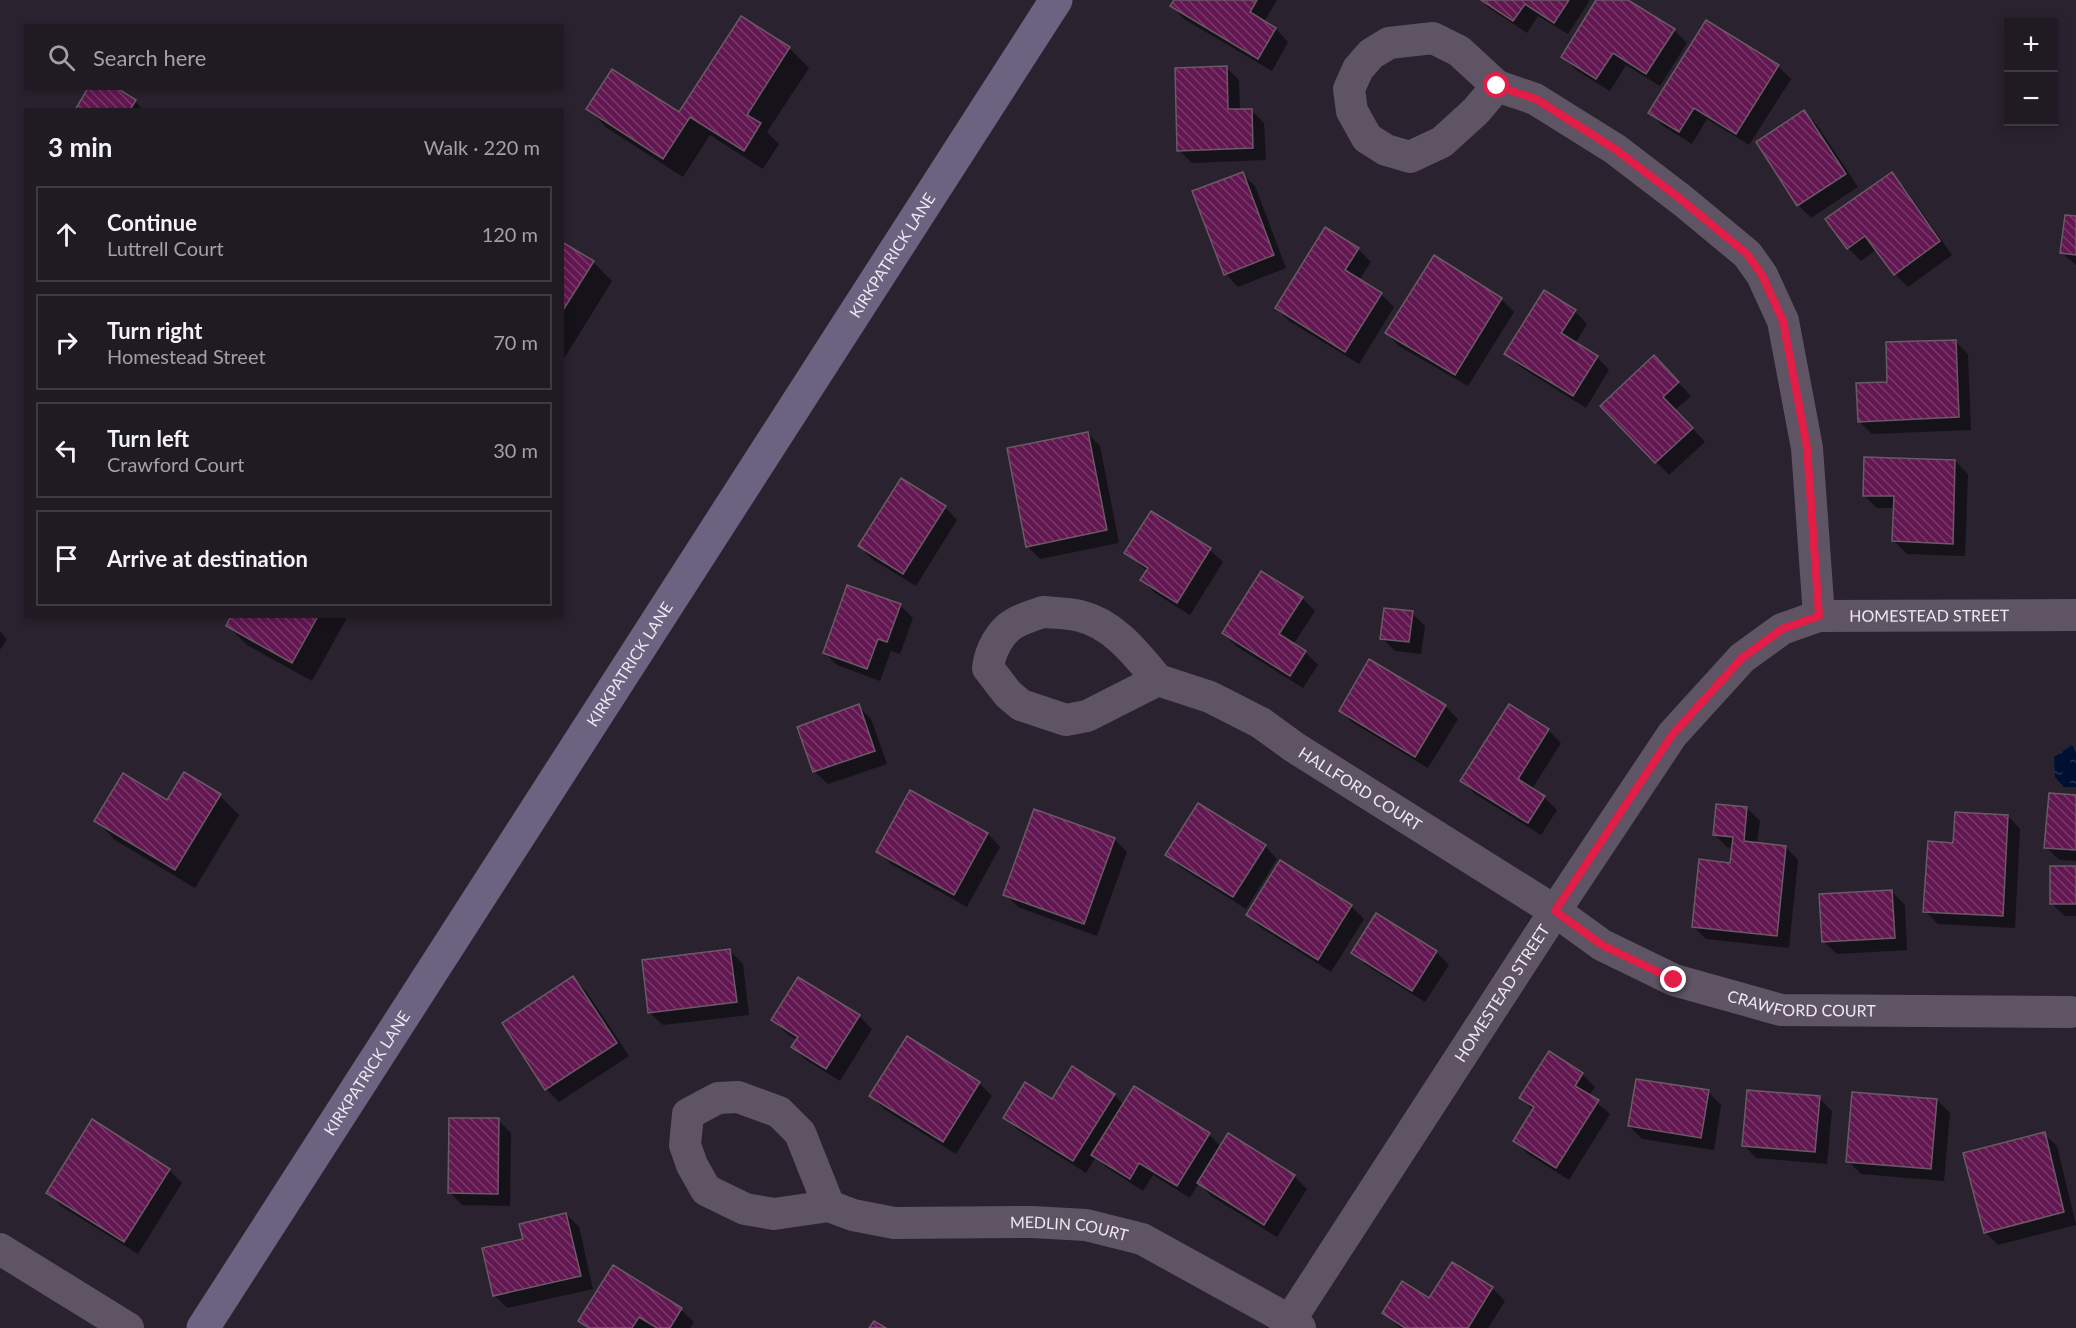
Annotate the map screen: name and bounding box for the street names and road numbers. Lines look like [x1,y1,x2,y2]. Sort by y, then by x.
street label: KIRKPATRICK LANE [845,189,939,321]
street label: KIRKPATRICK LANE [582,598,676,730]
street label: HOMESTEAD STREET [1849,605,2010,625]
street label: HALLFORD COURT [1295,742,1426,834]
street label: HOMESTEAD STREET [1450,920,1553,1065]
street label: CRAWFORD COURT [1726,986,1876,1020]
street label: KIRKPATRICK LANE [319,1007,413,1139]
street label: MEDLIN COURT [1010,1212,1131,1244]

